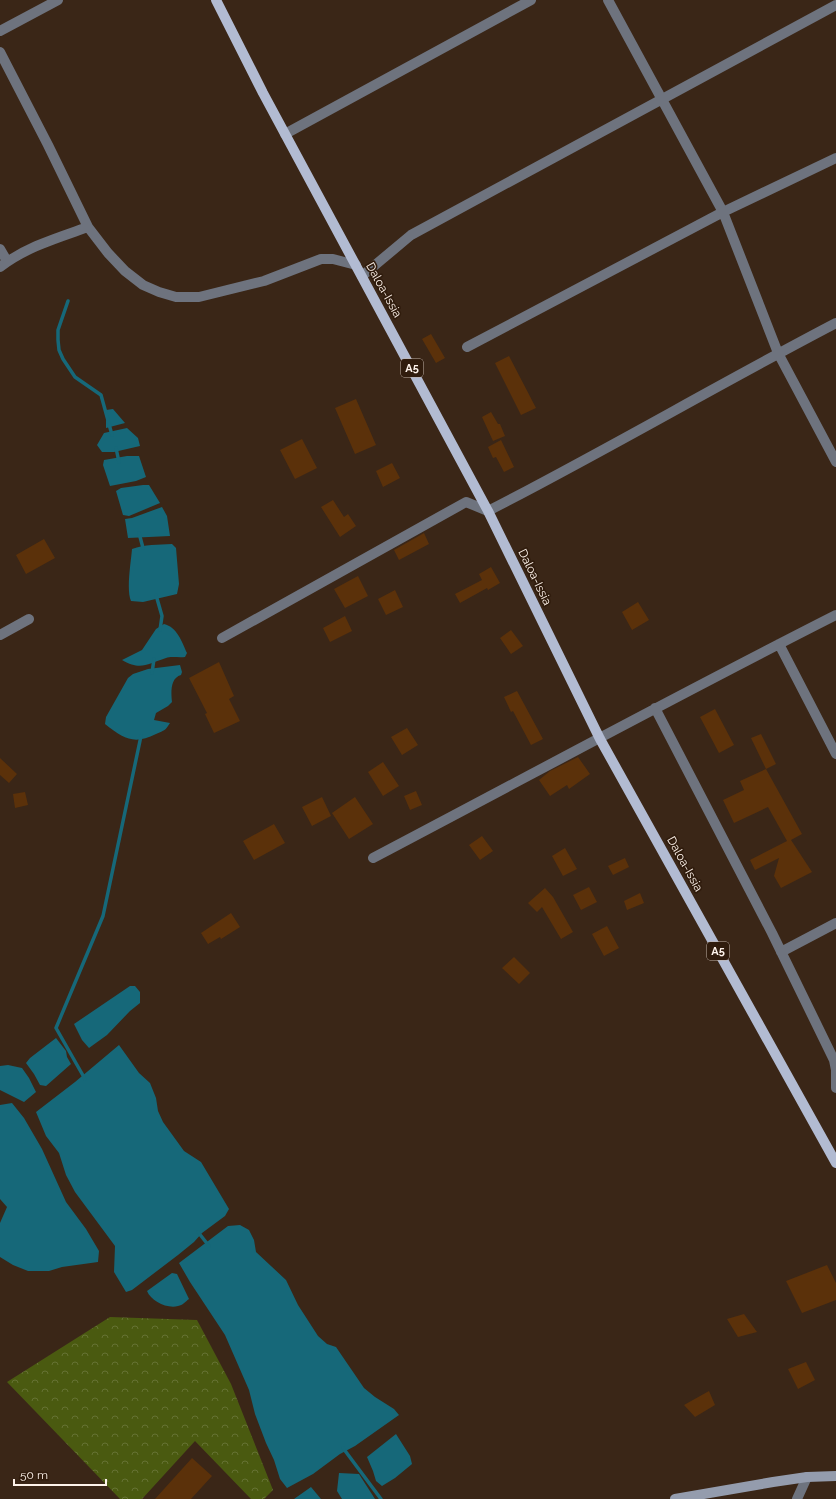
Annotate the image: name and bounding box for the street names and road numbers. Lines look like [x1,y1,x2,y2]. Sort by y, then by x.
street label: Daloa-Issia [363,260,405,320]
road number: A5 [401,359,423,377]
street label: Daloa-Issia [515,547,555,607]
street label: Daloa-Issia [664,834,706,894]
road number: A5 [707,942,729,960]

